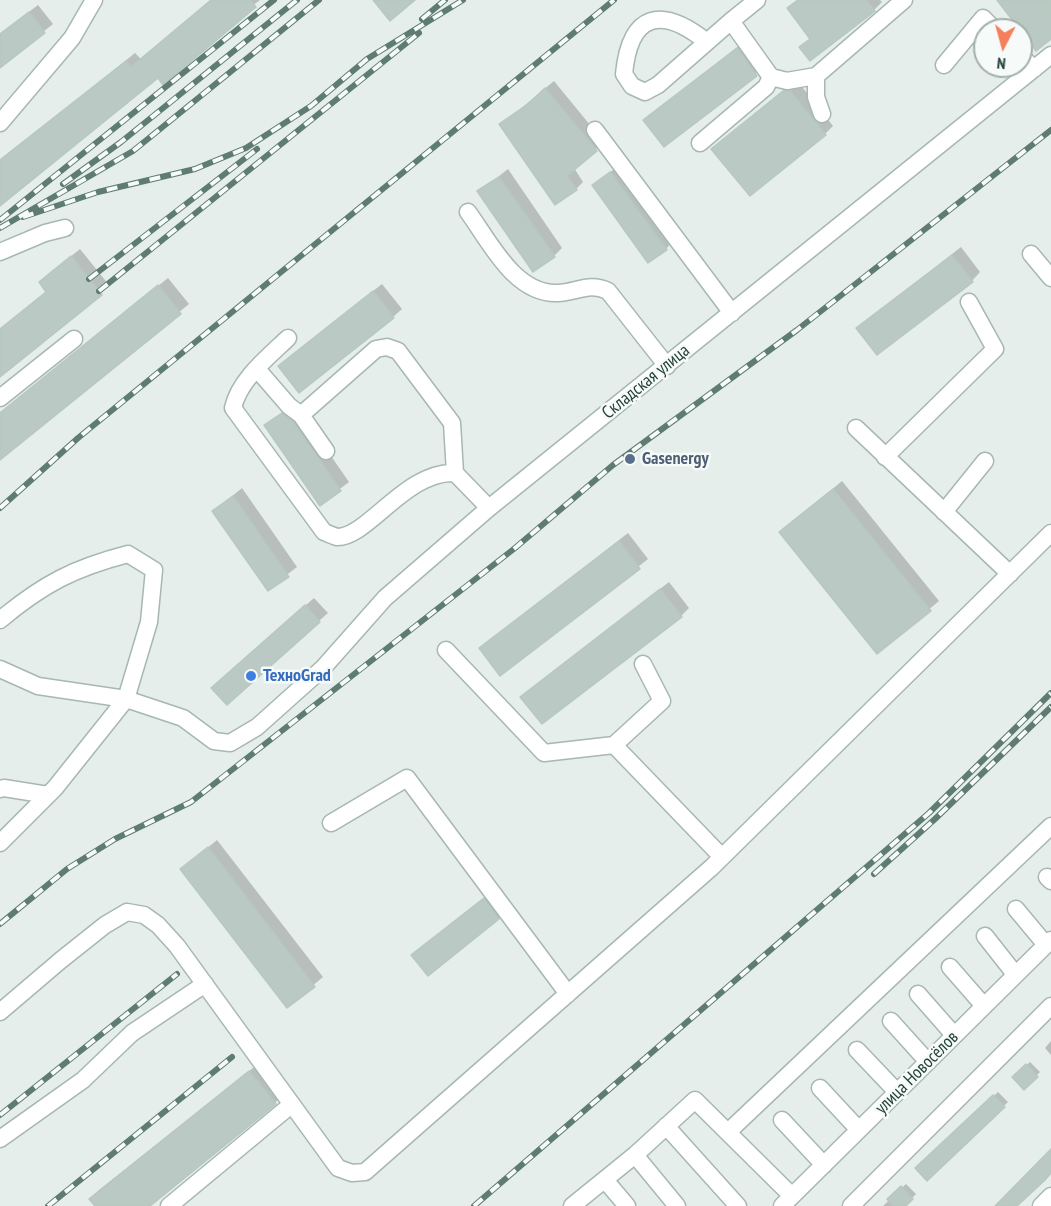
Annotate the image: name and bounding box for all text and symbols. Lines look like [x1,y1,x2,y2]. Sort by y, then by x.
north arrow [973,18,1033,78]
text: N [996,54,1007,74]
street label: Складская улица [598,340,694,424]
place label: Gasenergy [642,448,709,470]
marker: Gasenergy [623,452,637,466]
place label: ТехноGrad [263,665,331,687]
marker: ТехноGrad [244,669,258,683]
street label: улица Новосёлов [871,1027,963,1119]

